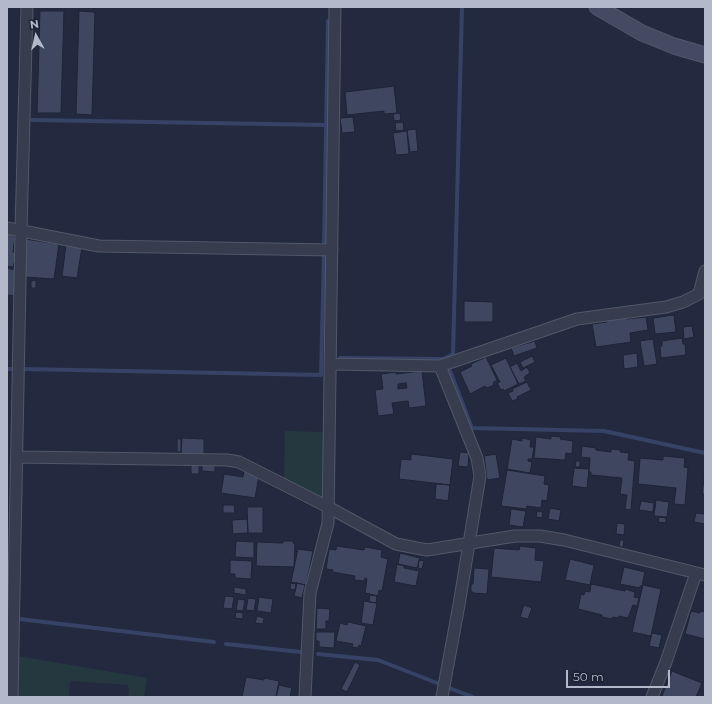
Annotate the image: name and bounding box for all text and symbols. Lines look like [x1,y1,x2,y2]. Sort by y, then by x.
north arrow [16,16,56,56]
text: N [29,17,40,32]
scale bar [568,662,672,688]
text: 50 m [573,669,604,684]

